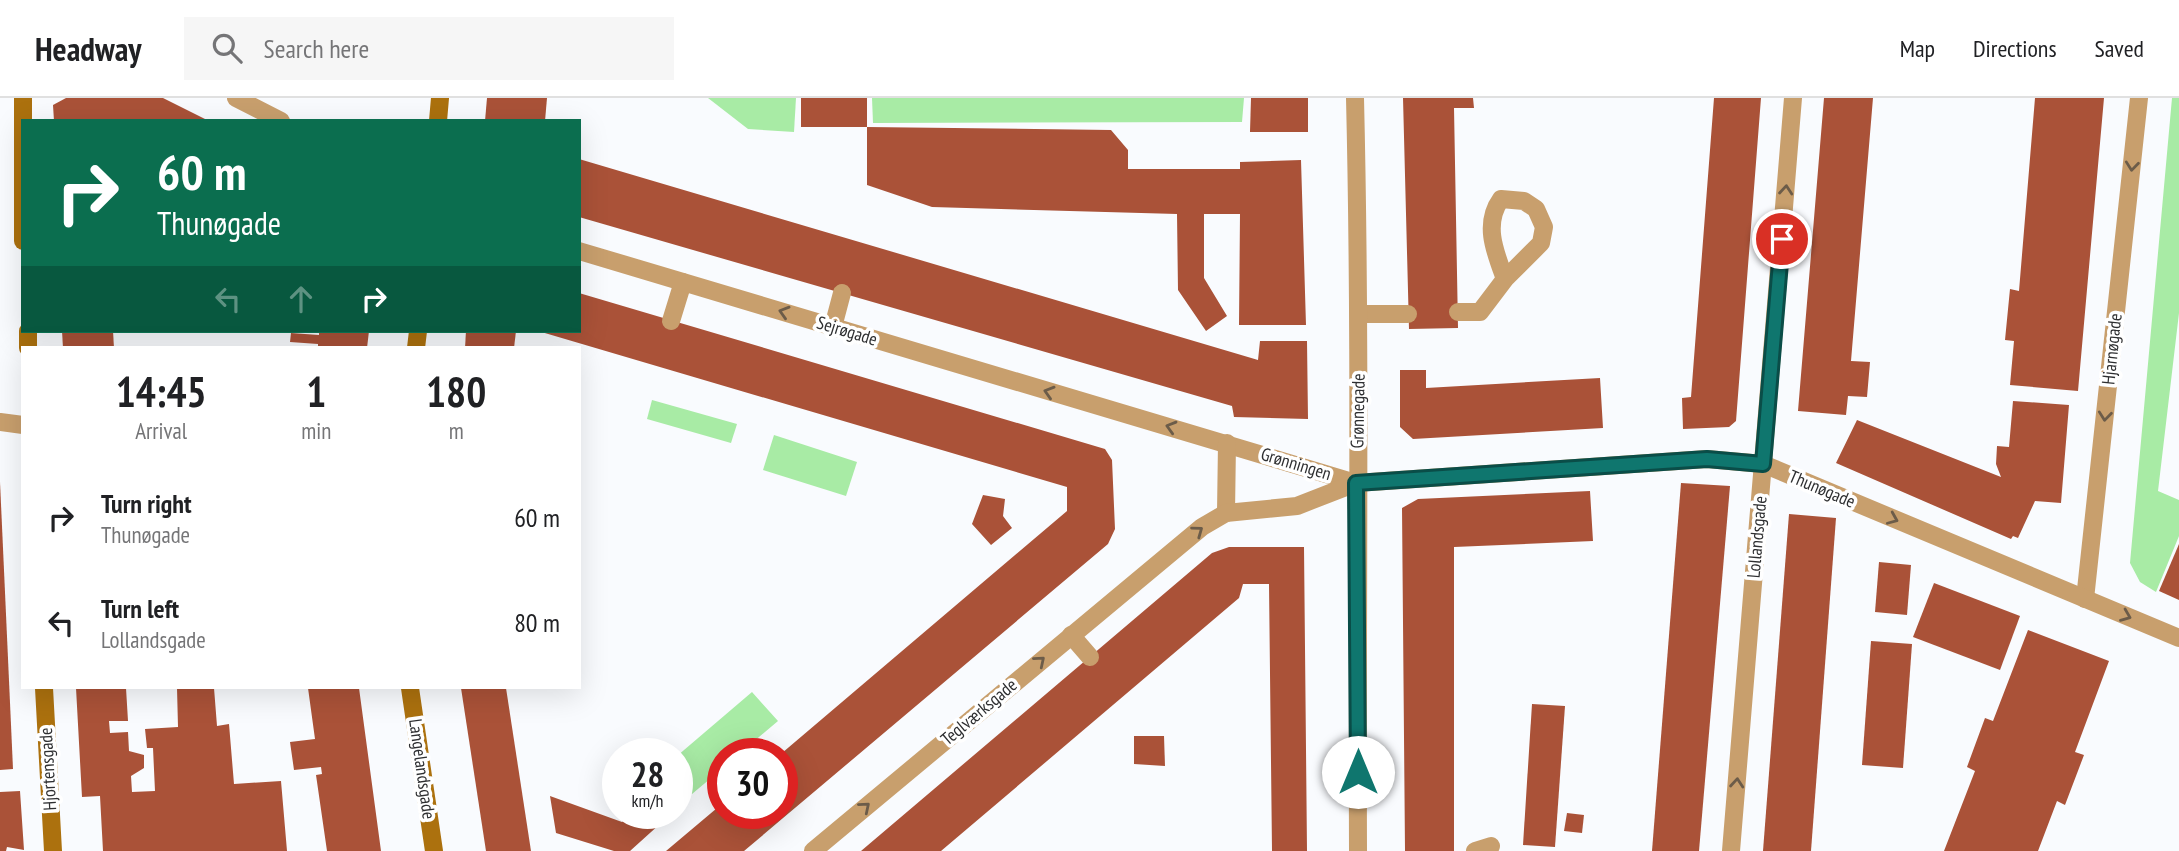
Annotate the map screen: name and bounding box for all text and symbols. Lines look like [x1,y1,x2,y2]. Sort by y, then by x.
search box [184,17,674,80]
text: Headway [35,27,142,70]
icon: search [208,29,246,67]
text: Search here [264,32,369,65]
text: Map [1900,33,1935,64]
text: Directions [1973,33,2057,64]
text: Saved [2095,33,2144,64]
text: 60 m [157,140,246,204]
icon: right [42,147,133,238]
one-way arrow [2124,160,2139,172]
one-way arrow [1778,184,1793,195]
text: Thunøgade [157,202,281,244]
pin [1752,209,1812,269]
icon: arrive [1763,220,1801,258]
icon: left [209,280,247,318]
icon: ahead [282,280,320,318]
icon: right [355,280,393,318]
one-way arrow [778,306,790,321]
street label: Sejrøgade [814,310,880,351]
street label: Hjarnøgade [2096,312,2127,386]
text: 14:45 [116,364,207,419]
text: 1 [306,364,326,419]
text: 180 [426,364,486,419]
street label: Grønnegade [1345,373,1370,449]
one-way arrow [1043,385,1055,400]
one-way arrow [2097,411,2112,422]
text: Arrival [135,416,187,445]
text: min [301,416,331,445]
text: m [449,416,464,445]
one-way arrow [1165,421,1177,435]
street label: Grønningen [1258,442,1334,485]
street label: Thunøgade [1786,464,1859,513]
text: Turn right [101,487,192,520]
street label: Lollandsgade [1741,495,1772,579]
icon: right [42,499,80,537]
text: 60 m [514,501,560,534]
one-way arrow [1886,511,1899,525]
text: Thunøgade [101,520,190,549]
one-way arrow [1190,526,1202,539]
text: Turn left [101,592,179,625]
icon: left [42,604,80,642]
text: 80 m [514,606,560,639]
one-way arrow [2119,608,2131,622]
text: Lollandsgade [101,625,206,654]
one-way arrow [1031,657,1044,669]
street label: Teglværksgade [936,673,1021,750]
street label: Langelandsgade [404,717,441,821]
street label: Hjortensgade [34,727,61,811]
position arrow [1321,735,1395,809]
speed limit sign: 30 [707,738,798,829]
text: 28 [631,751,664,797]
one-way arrow [1729,777,1744,788]
text: km/h [632,789,663,812]
one-way arrow [857,803,870,815]

